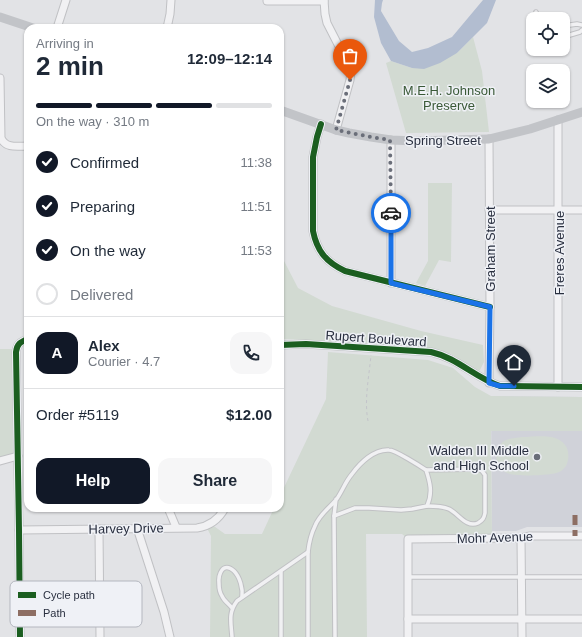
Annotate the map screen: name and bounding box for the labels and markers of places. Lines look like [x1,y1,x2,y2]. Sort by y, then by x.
pin [333,39,367,80]
pin [497,345,531,386]
place label: Walden III Middle and High School [429,443,529,473]
marker: Walden III Middle and High School [532,452,542,462]

